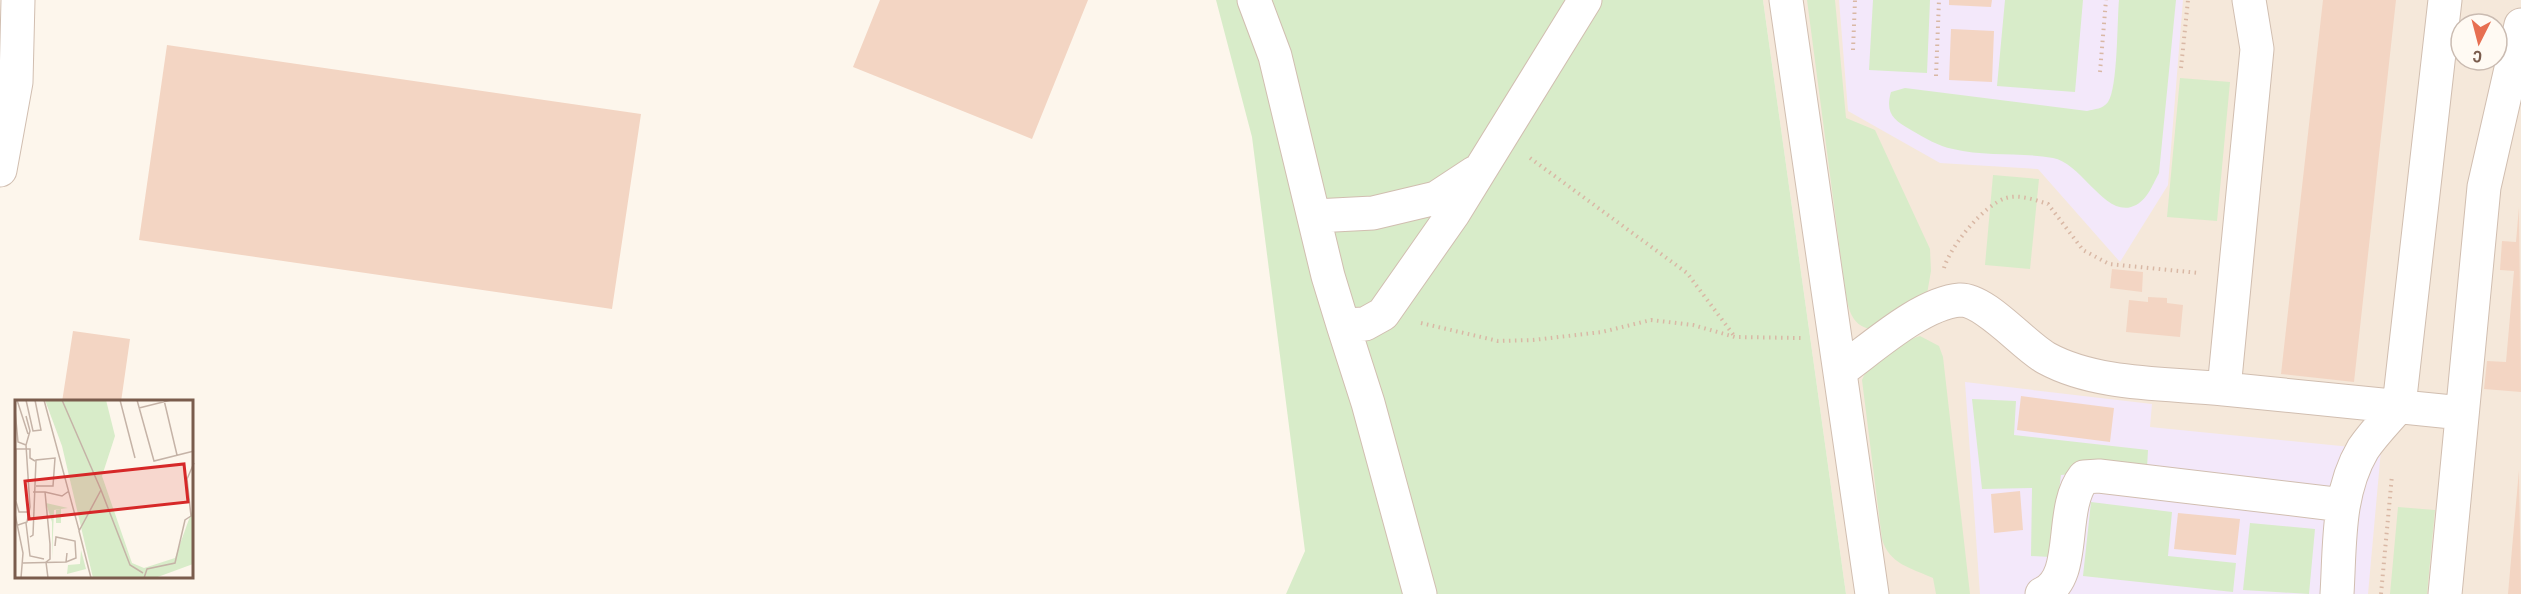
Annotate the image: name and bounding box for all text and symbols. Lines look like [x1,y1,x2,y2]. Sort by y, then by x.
north arrow [2449,12,2509,72]
text: С [2472,46,2483,66]
inset map [15,400,194,579]

